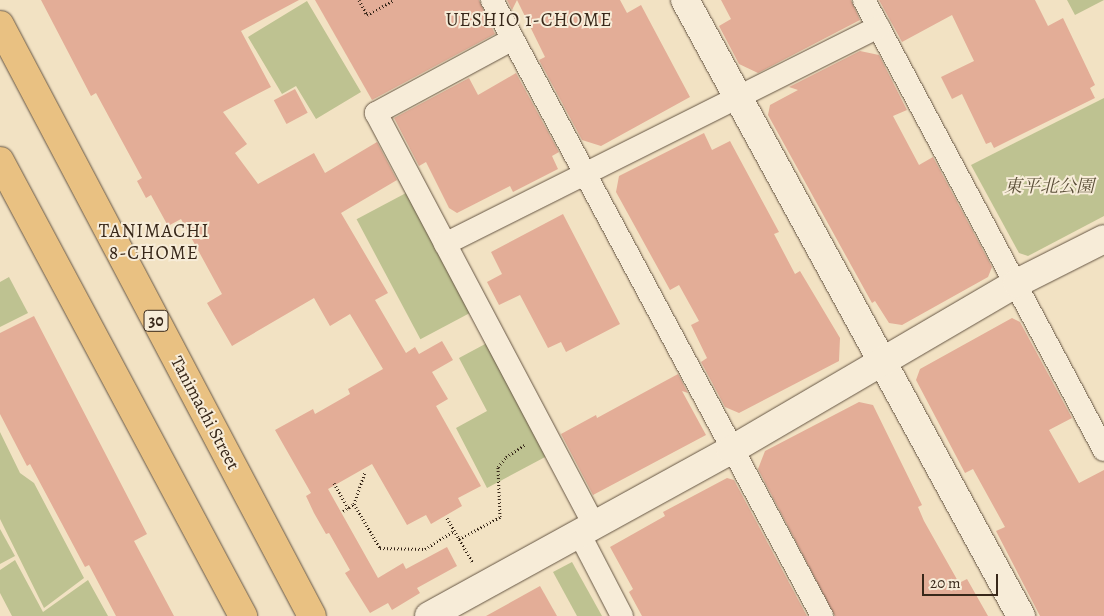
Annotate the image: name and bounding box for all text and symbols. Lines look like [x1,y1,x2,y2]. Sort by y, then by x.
district label: UESHIO 1-CHOME [444,10,614,32]
park label: 東平北公園 [1004,175,1094,197]
district label: TANIMACHI 8-CHOME [98,221,210,265]
road number: 30 [144,308,168,334]
street label: Tanimachi Street [166,352,244,474]
scale bar [924,564,1000,596]
text: 20 m [930,573,961,593]

